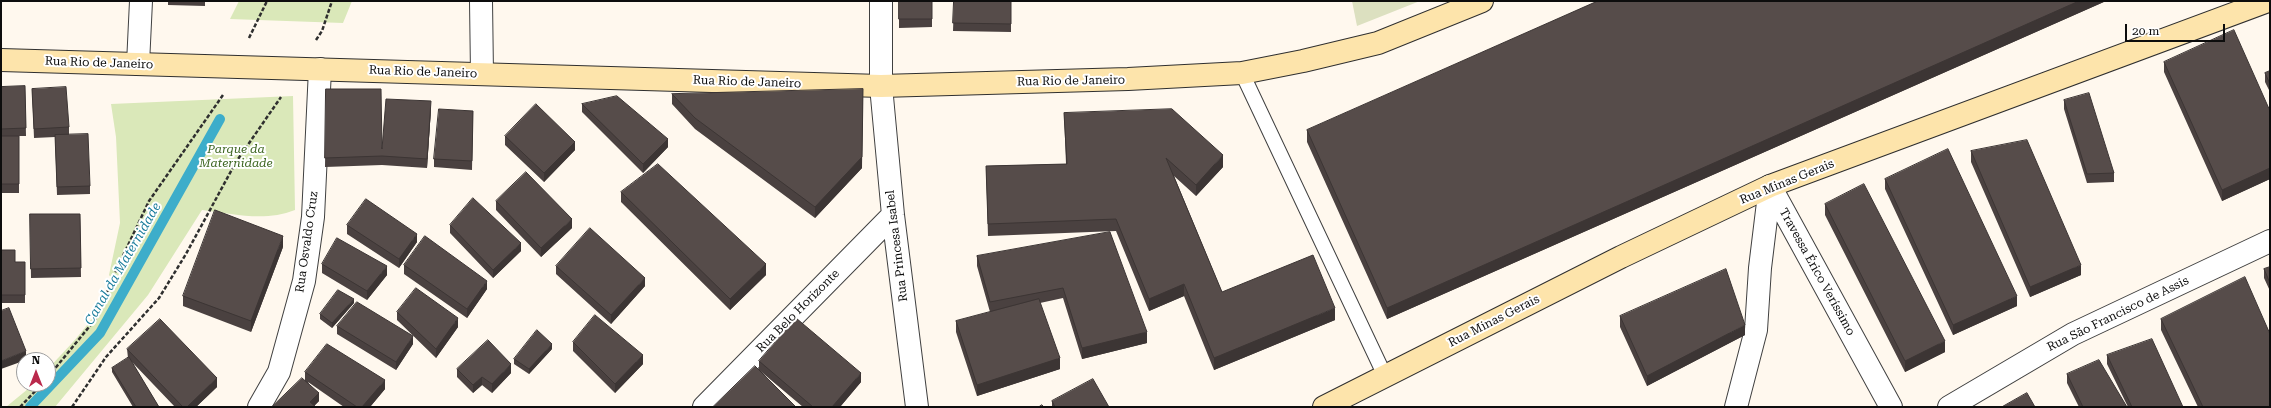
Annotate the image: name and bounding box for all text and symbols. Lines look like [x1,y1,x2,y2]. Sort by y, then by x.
scale bar [2127,16,2227,42]
text: 20 m [2132,24,2159,38]
street label: Rua Rio de Janeiro [45,54,153,72]
street label: Rua Rio de Janeiro [369,63,477,81]
street label: Rua Rio de Janeiro [693,73,801,91]
street label: Rua Rio de Janeiro [1017,73,1125,89]
park label: Parque da Maternidade [199,142,273,170]
street label: Rua Minas Gerais [1738,157,1836,207]
street label: Rua Princesa Isabel [883,189,911,303]
street label: Rua Osvaldo Cruz [293,191,321,293]
water label: Canal da Maternidade [82,200,164,328]
street label: Travessa Érico Veríssimo [1776,206,1858,338]
street label: Rua Belo Horizonte [753,266,843,356]
street label: Rua São Francisco de Assis [2045,273,2191,355]
street label: Rua Minas Gerais [1446,292,1542,350]
north arrow [16,352,56,392]
text: N [32,354,40,367]

